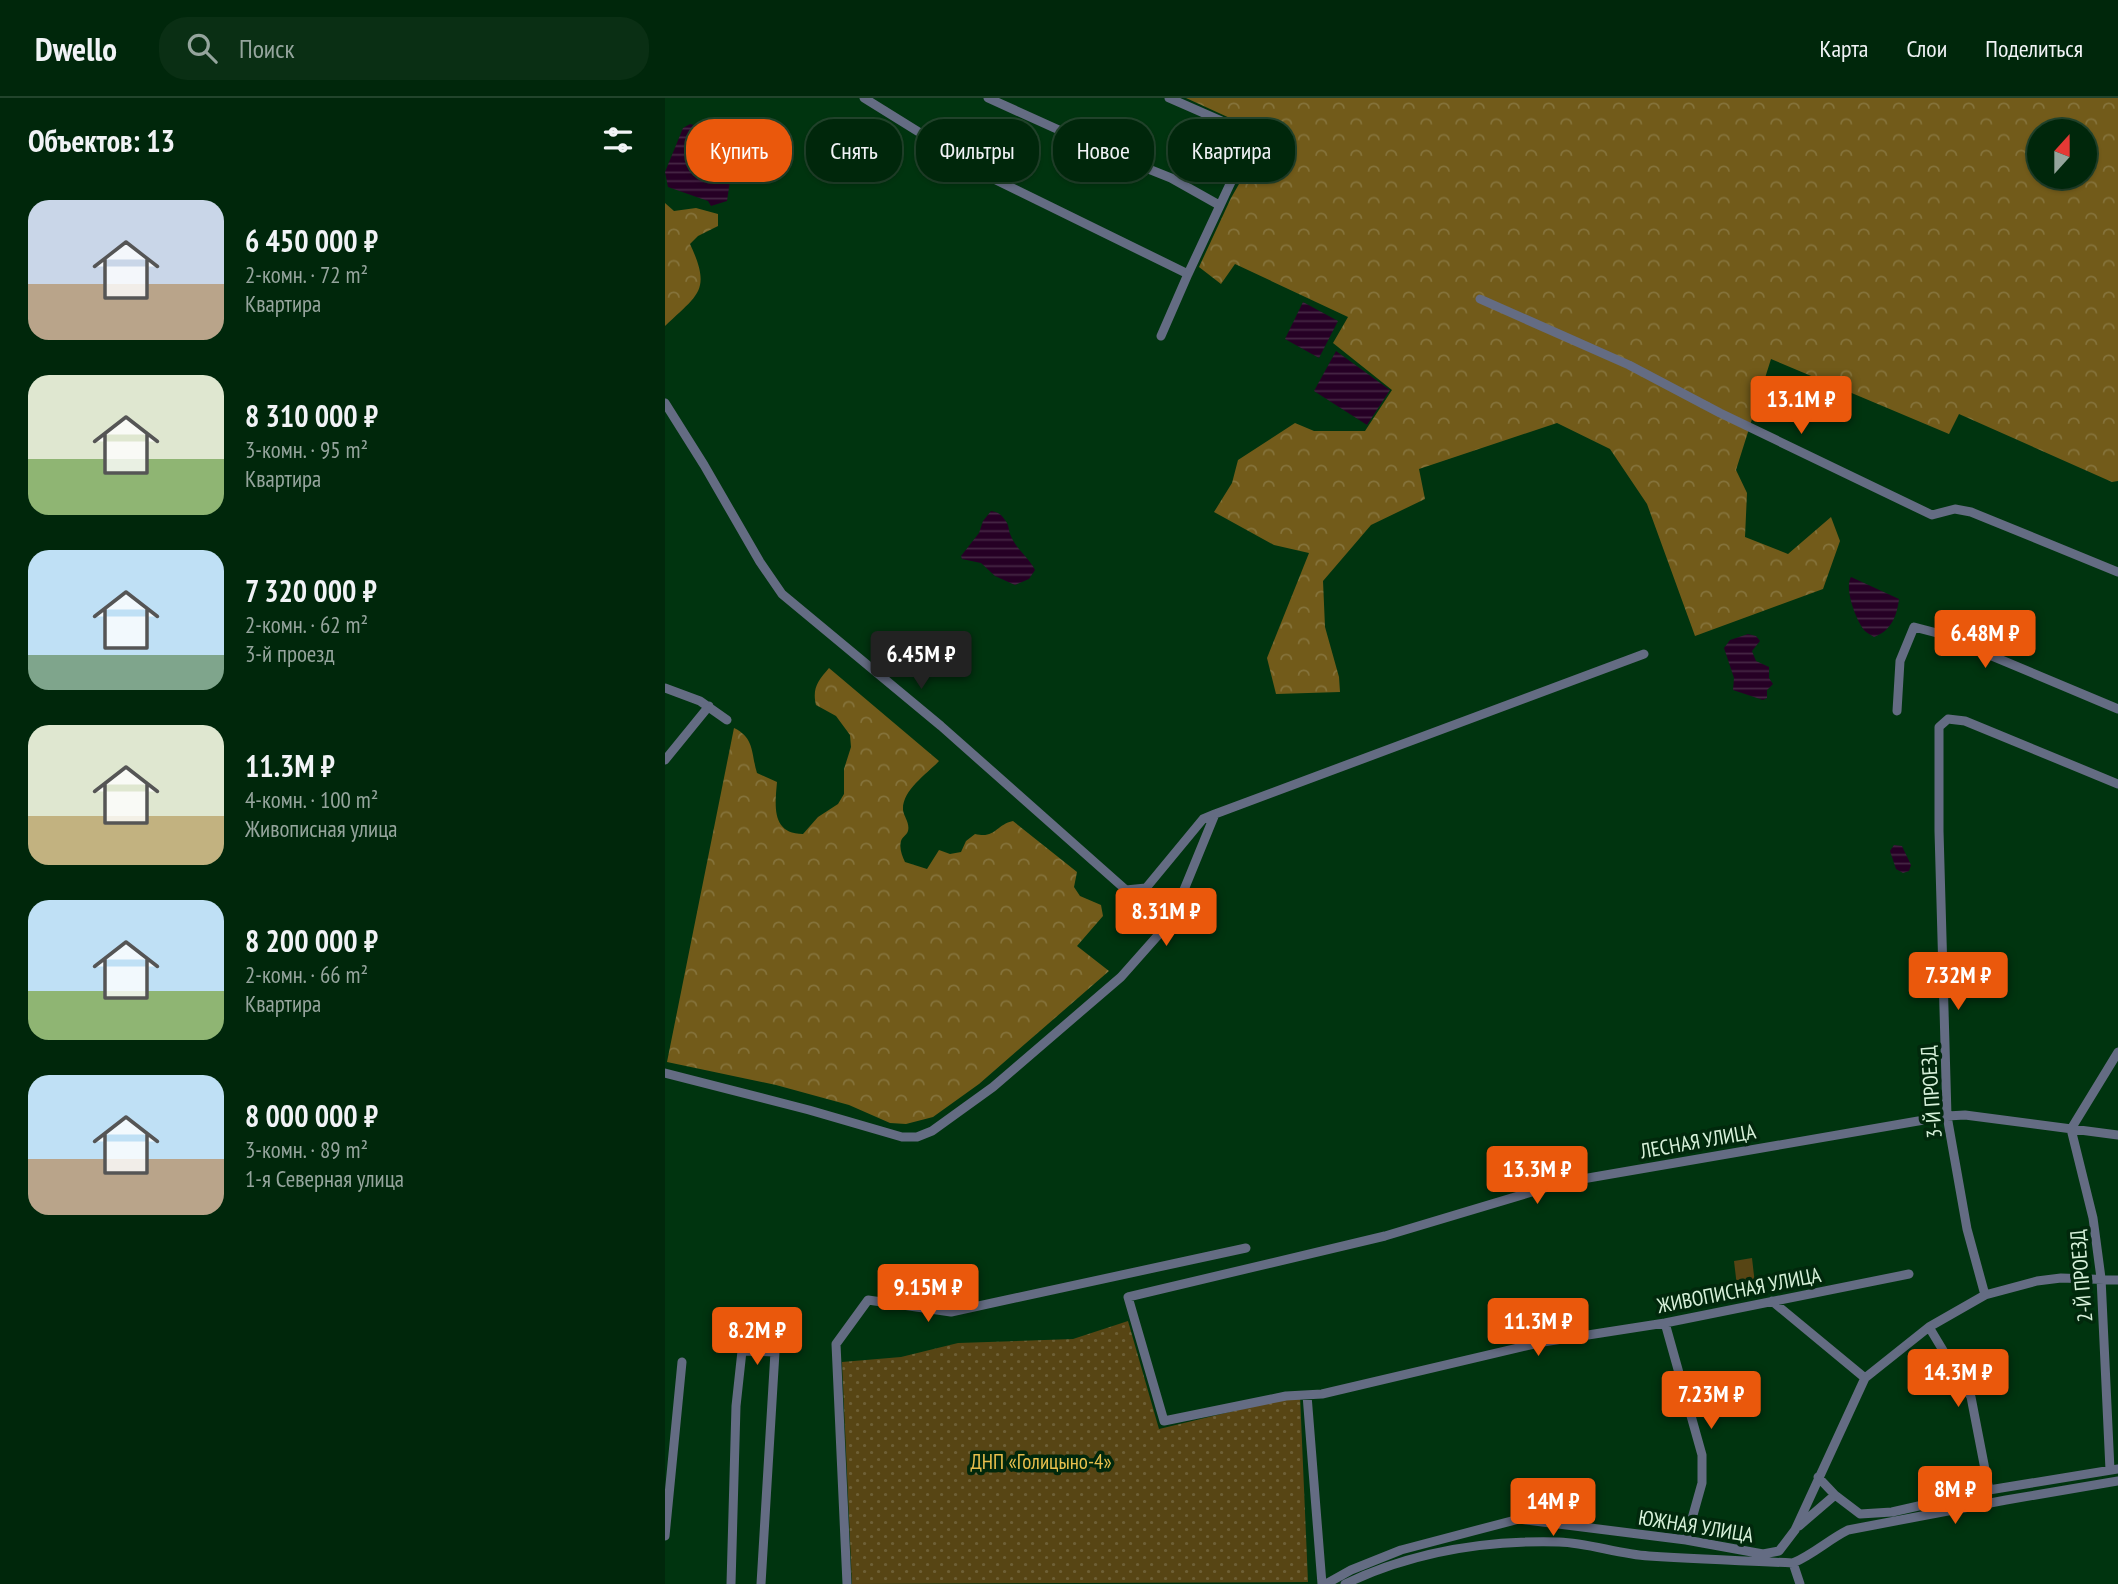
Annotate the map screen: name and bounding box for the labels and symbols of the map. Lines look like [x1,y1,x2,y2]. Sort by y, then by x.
north arrow [2027,119,2097,189]
pin: 13.1M ₽ [1736,376,1866,436]
pin: 6.48M ₽ [1920,610,2050,670]
pin: 6.45M ₽ [856,632,986,691]
pin: 8.31M ₽ [1101,888,1231,948]
pin: 7.32M ₽ [1893,953,2023,1012]
street label: 3-Й ПРОЕЗД [1914,1045,1948,1139]
street label: ЛЕСНАЯ УЛИЦА [1637,1118,1758,1165]
pin: 13.3M ₽ [1472,1146,1602,1206]
street label: 2-Й ПРОЕЗД [2064,1229,2098,1323]
street label: ЖИВОПИСНАЯ УЛИЦА [1654,1261,1823,1319]
pin: 9.15M ₽ [863,1264,993,1324]
pin: 11.3M ₽ [1473,1298,1603,1358]
pin: 8.2M ₽ [700,1308,814,1367]
pin: 14.3M ₽ [1893,1350,2023,1409]
pin: 7.23M ₽ [1646,1372,1776,1431]
park label: ДНП «Голицыно-4» [970,1448,1112,1475]
pin: 8M ₽ [1914,1466,1996,1526]
pin: 14M ₽ [1504,1478,1602,1538]
street label: ЮЖНАЯ УЛИЦА [1637,1504,1755,1548]

